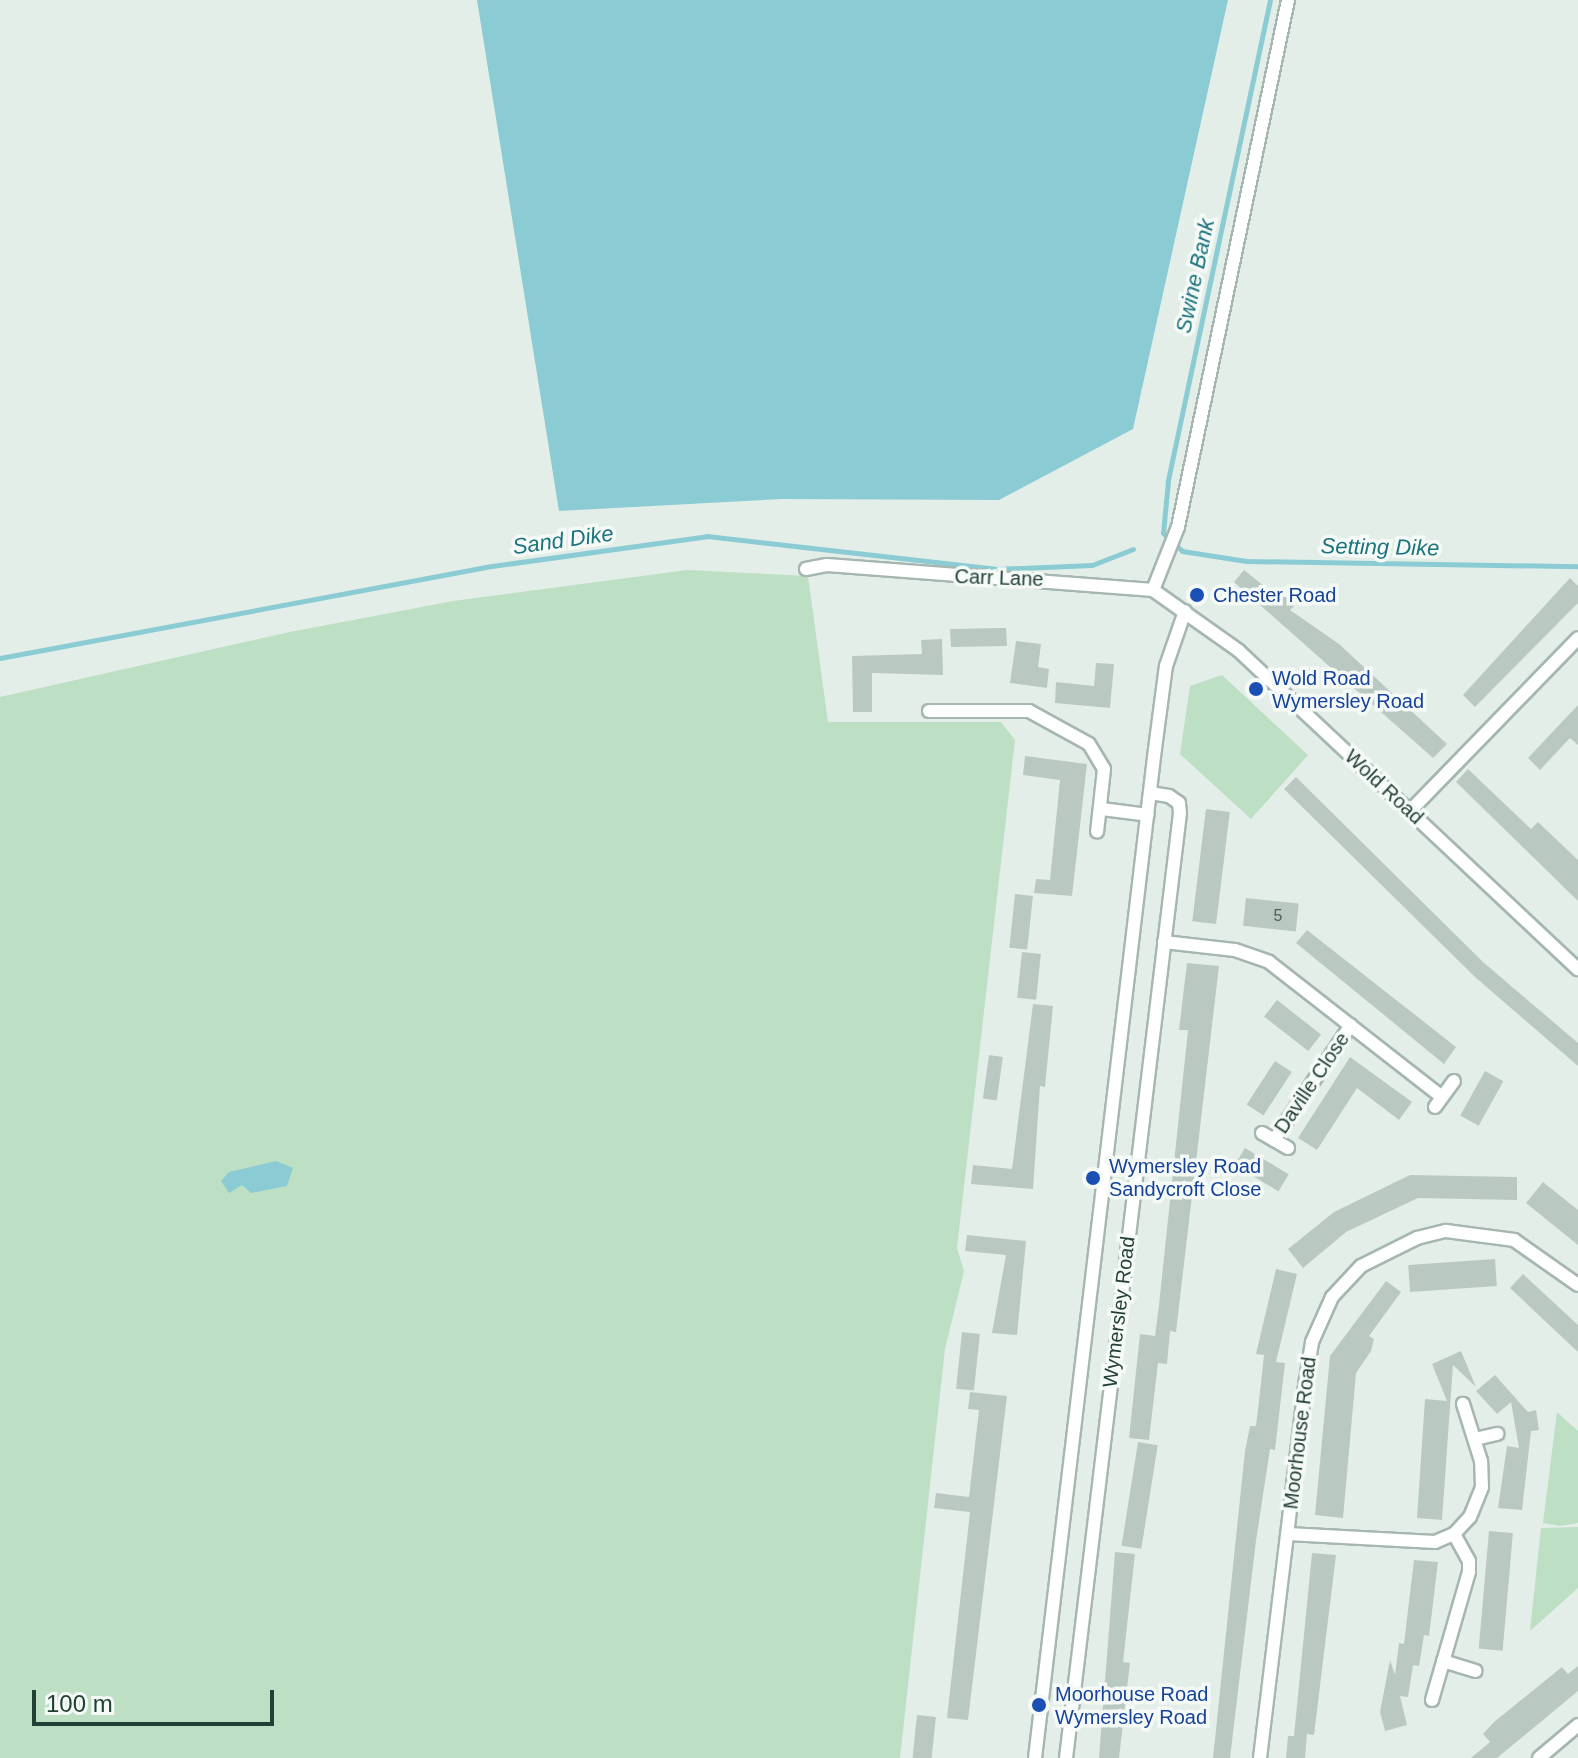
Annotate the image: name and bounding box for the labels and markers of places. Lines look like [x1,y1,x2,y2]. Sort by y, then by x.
place label: Chester Road [1213,583,1336,607]
marker: Chester Road [1188,586,1206,604]
place label: Wold Road Wymersley Road [1272,666,1424,713]
marker: Wold Road Wymersley Road [1247,680,1265,698]
place label: Wymersley Road Sandycroft Close [1109,1154,1261,1201]
marker: Wymersley Road Sandycroft Close [1084,1169,1102,1187]
place label: Moorhouse Road Wymersley Road [1055,1682,1208,1729]
marker: Moorhouse Road Wymersley Road [1030,1696,1048,1714]

